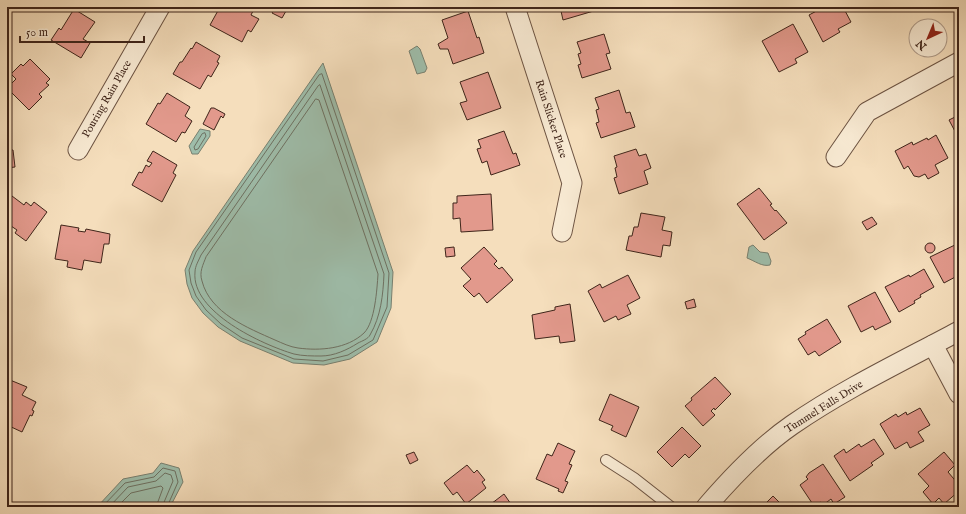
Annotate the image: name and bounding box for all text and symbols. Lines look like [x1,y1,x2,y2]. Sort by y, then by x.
scale bar [20,18,144,44]
north arrow [908,18,948,58]
text: 50 m [26,25,48,40]
text: N [913,36,931,54]
street label: Pouring Rain Place [79,58,135,140]
street label: Rain Slicker Place [532,78,570,160]
street label: Tummel Falls Drive [782,377,866,437]

